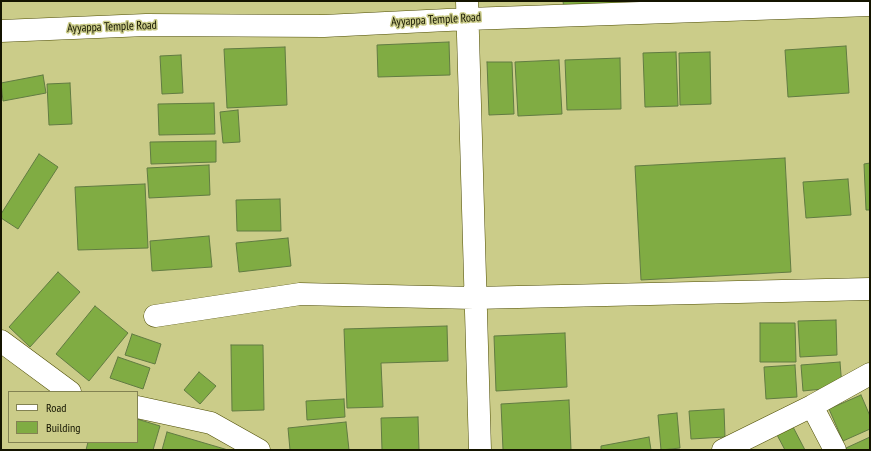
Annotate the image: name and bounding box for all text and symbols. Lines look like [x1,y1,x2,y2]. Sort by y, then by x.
street label: Ayyappa Temple Road [391,10,481,30]
street label: Ayyappa Temple Road [67,18,157,36]
legend [8,391,138,443]
text: Road [46,400,66,415]
text: Building [46,420,81,435]

